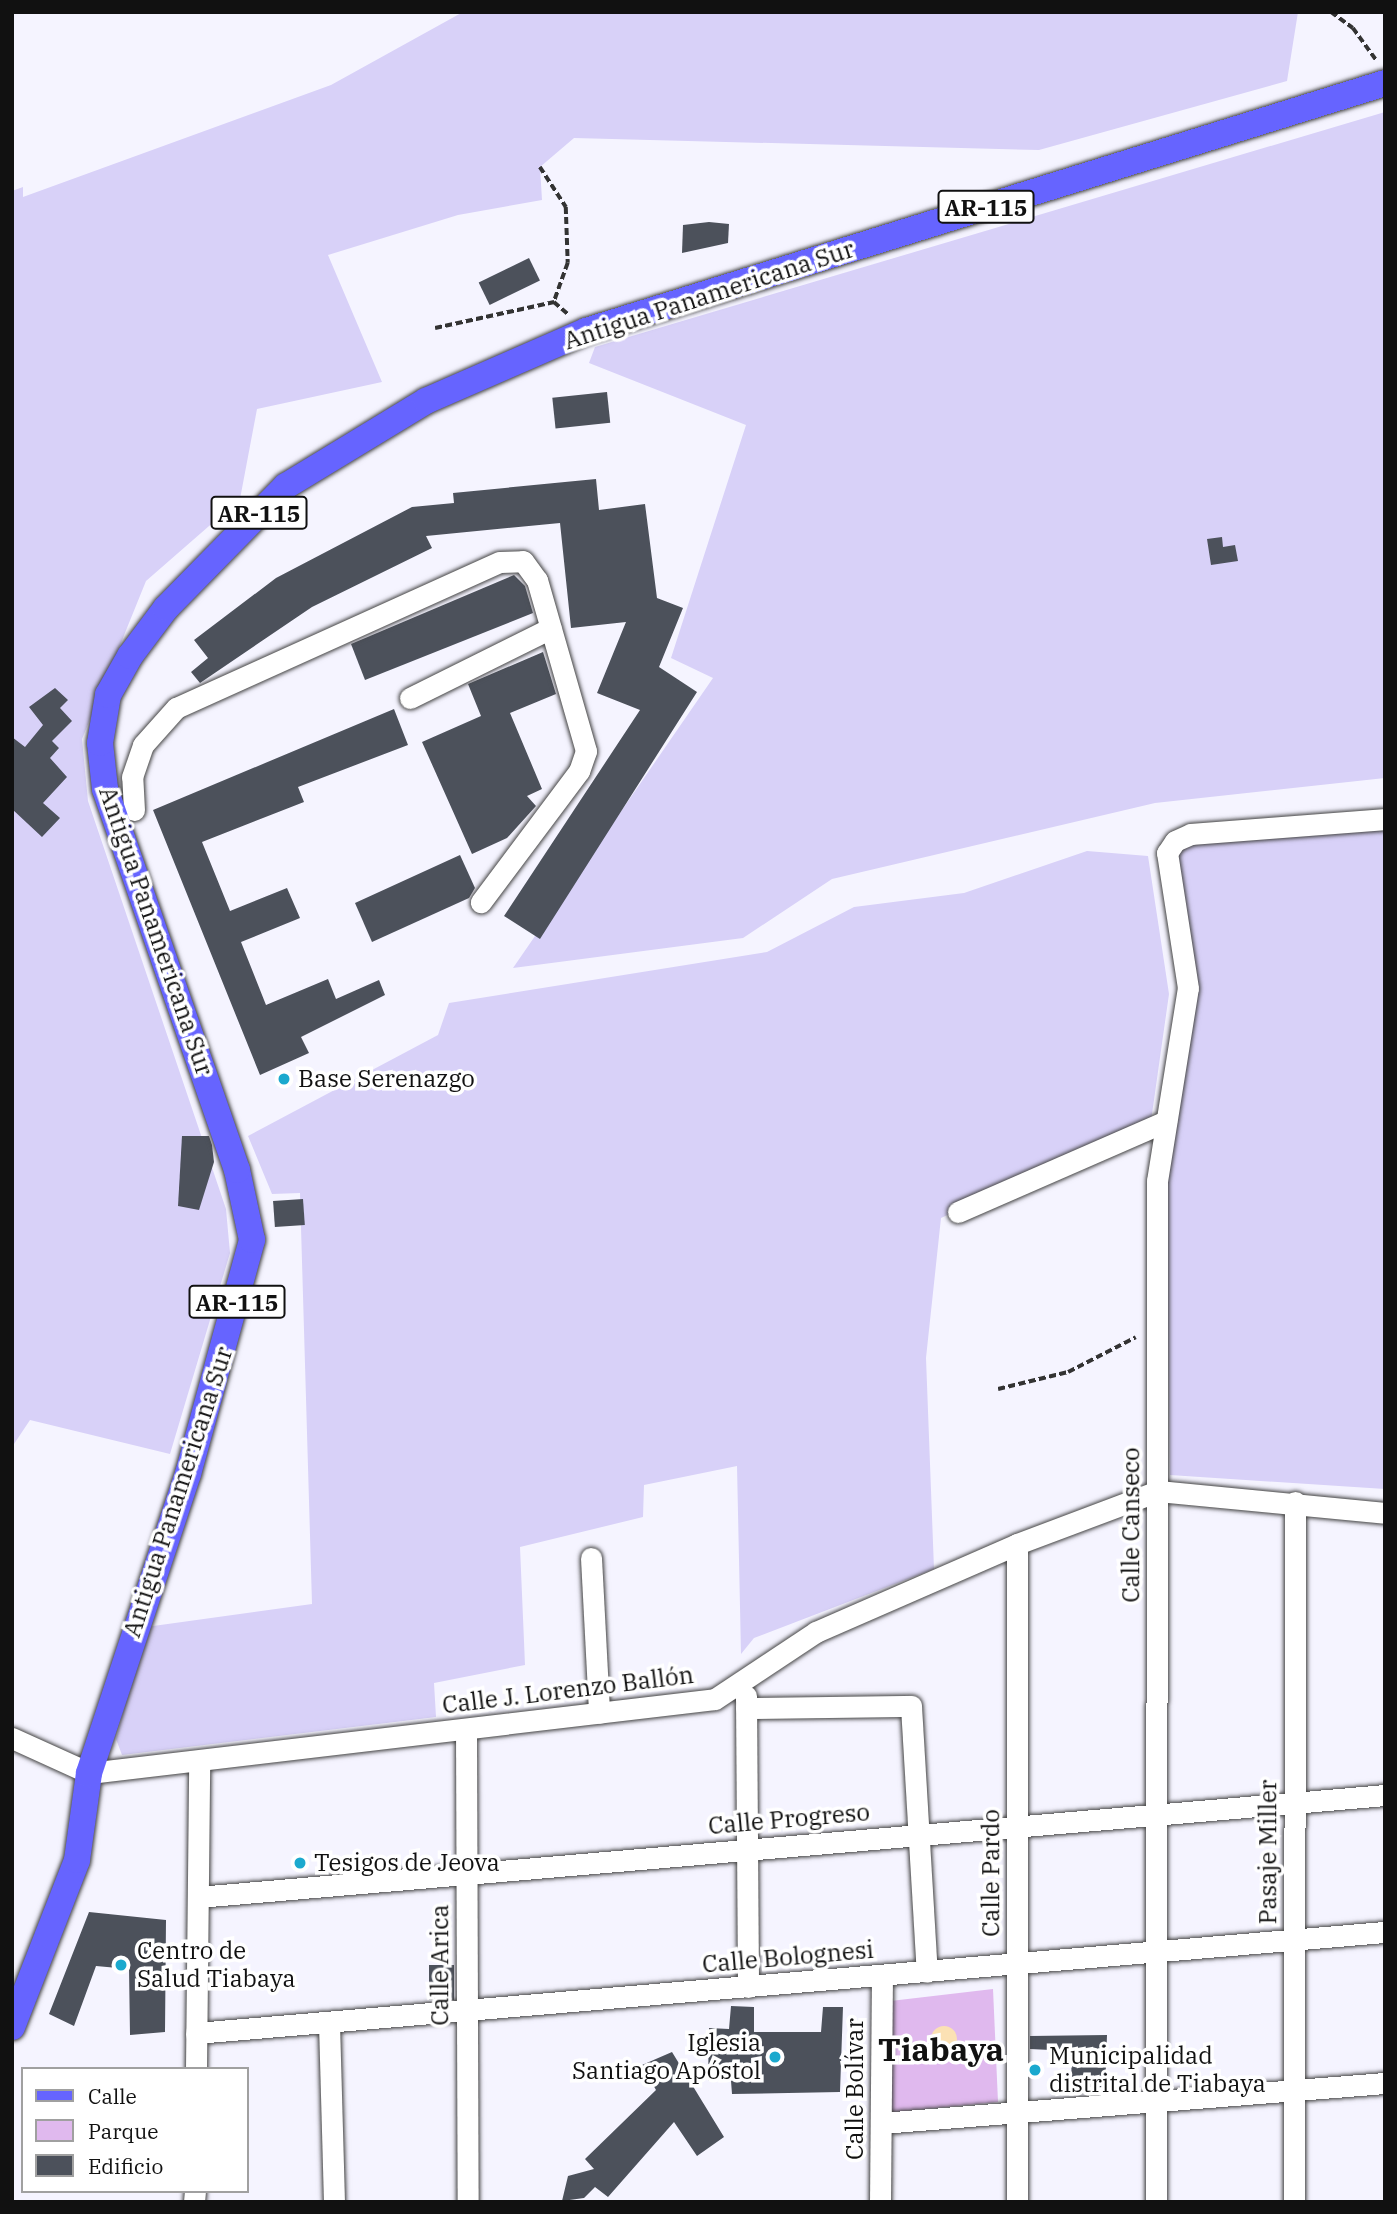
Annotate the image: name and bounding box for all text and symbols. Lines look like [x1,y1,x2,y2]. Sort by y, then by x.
road number: AR-115 [937,188,1035,227]
street label: Antigua Panamericana Sur [560,234,858,356]
road number: AR-115 [210,494,308,533]
street label: Antigua Panamericana Sur [93,783,219,1079]
place label: Base Serenazgo [298,1065,475,1093]
marker: Base Serenazgo [276,1071,292,1087]
road number: AR-115 [188,1282,286,1322]
street label: Antigua Panamericana Sur [117,1343,239,1641]
street label: Calle Canseco [1117,1447,1145,1603]
street label: Calle J. Lorenzo Ballón [441,1660,695,1720]
street label: Pasaje Miller [1254,1780,1282,1924]
street label: Calle Progreso [707,1798,871,1840]
street label: Calle Pardo [977,1809,1005,1937]
place label: Tesigos de Jeova [314,1849,500,1877]
marker: Tesigos de Jeova [292,1855,308,1871]
street label: Calle Arica [426,1904,454,2026]
street label: Calle Bolognesi [701,1935,875,1979]
place label: Centro de Salud Tiabaya [137,1937,296,1993]
marker: Centro de Salud Tiabaya [111,1955,131,1975]
street label: Calle Bolívar [841,2018,869,2160]
place label: Iglesia Santiago Apóstol [572,2029,761,2085]
district label: Tiabaya [878,2030,1004,2068]
place label: Municipalidad distrital de Tiabaya [1049,2042,1266,2098]
marker: Iglesia Santiago Apóstol [767,2049,783,2065]
marker: Municipalidad distrital de Tiabaya [1027,2062,1043,2078]
legend [21,2067,248,2193]
text: Calle [88,2082,137,2110]
text: Parque [88,2117,158,2145]
text: Edificio [88,2152,163,2180]

